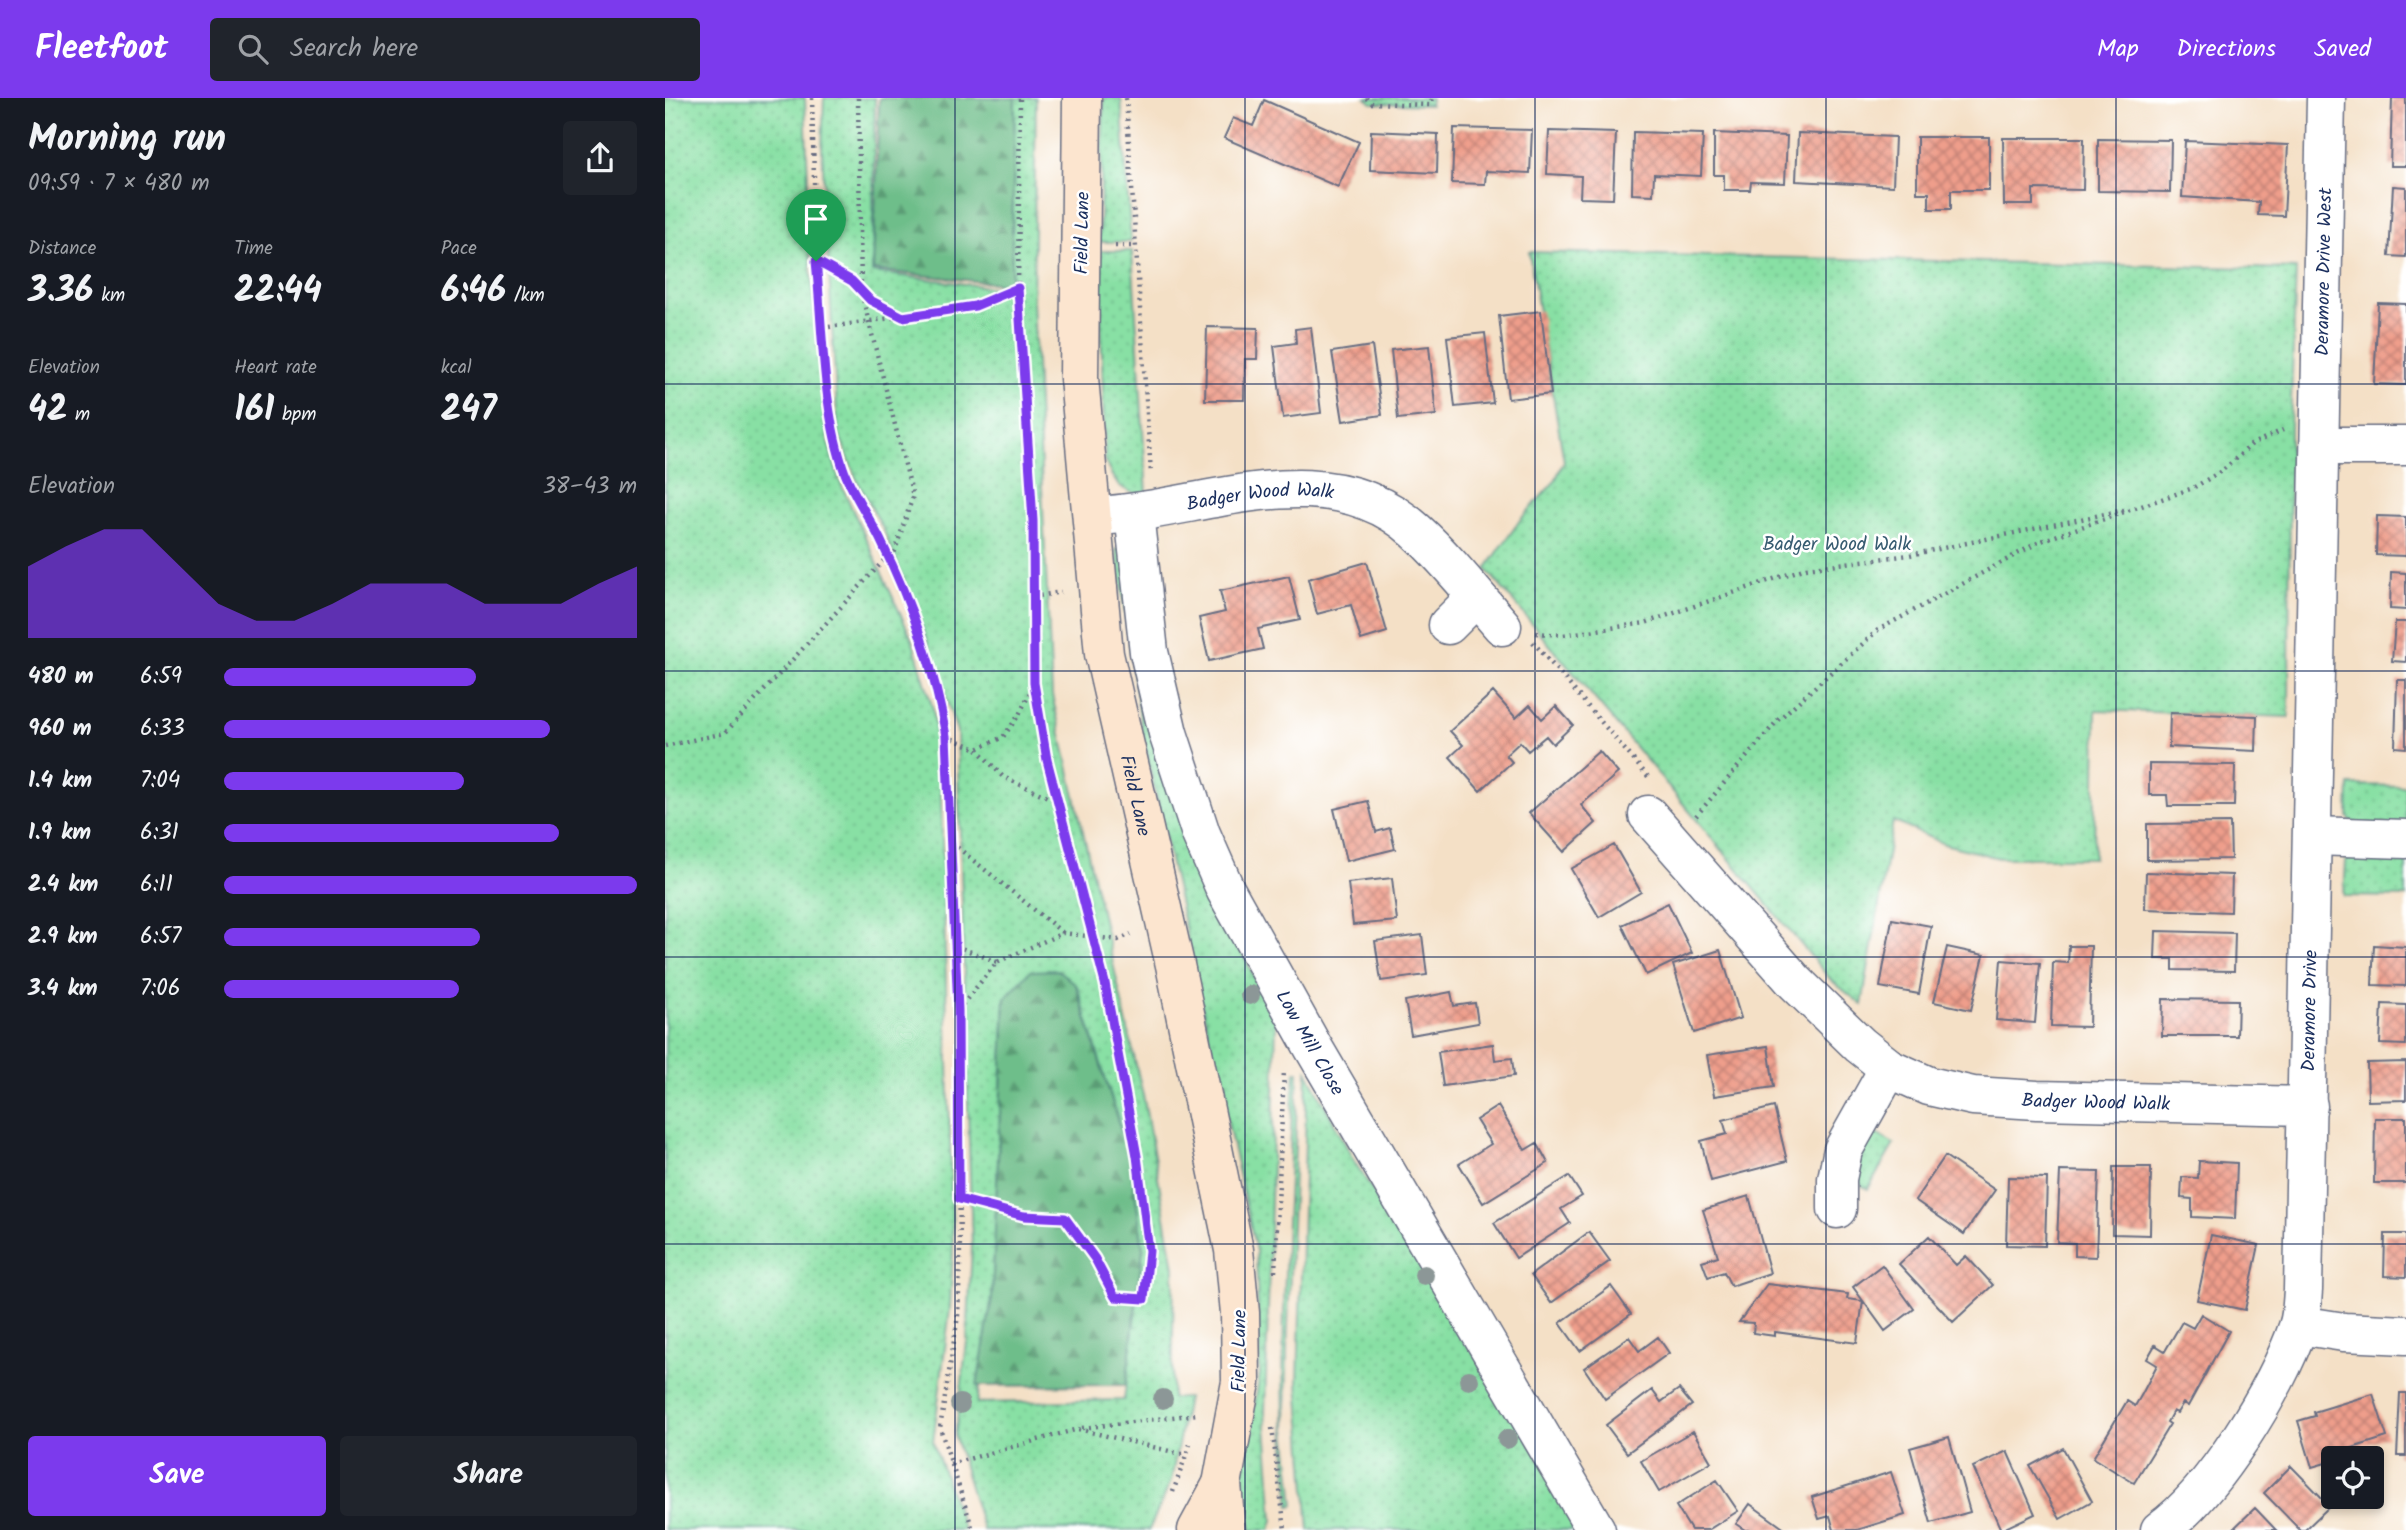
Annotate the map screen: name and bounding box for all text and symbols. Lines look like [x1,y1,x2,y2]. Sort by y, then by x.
search box [210,18,700,81]
text: Fleetfoot [35,23,168,76]
text: Search here [290,28,418,70]
icon: search [234,30,272,68]
text: Map [2097,30,2139,69]
text: Directions [2177,30,2276,69]
text: Saved [2314,30,2371,69]
text: Morning run [28,110,226,170]
button: share [563,121,637,195]
text: 09:59 · 7 × 480 m [28,166,210,202]
street label: Deramore Drive West [2308,187,2341,356]
pin [786,189,846,261]
street label: Field Lane [1067,191,1099,275]
icon: arrive [797,200,835,238]
text: Distance [28,234,96,264]
text: Time [234,234,273,264]
text: Pace [441,234,477,264]
text: 3.36 [28,264,94,320]
text: 22:44 [234,264,322,320]
text: 6:46 [441,264,506,320]
text: km [94,281,125,311]
text: /km [506,281,545,311]
text: Elevation [28,353,100,383]
text: Heart rate [234,353,317,383]
text: kcal [441,353,472,383]
text: 42 [28,383,67,439]
text: 161 [234,383,274,439]
text: 247 [441,383,497,439]
text: m [67,400,90,430]
text: bpm [274,400,316,430]
text: Elevation [28,469,115,505]
text: 38–43 m [543,469,637,505]
street label: Badger Wood Walk [1184,476,1336,520]
park label: Badger Wood Walk [1763,530,1911,560]
text: 480 m [28,659,94,695]
text: 6:59 [140,659,182,695]
text: 960 m [28,711,92,747]
text: 6:33 [140,711,185,747]
street label: Field Lane [1110,752,1158,840]
text: 1.4 km [28,763,92,799]
text: 7:04 [140,763,180,799]
text: 1.9 km [28,815,91,851]
text: 6:31 [140,815,179,851]
text: 2.4 km [28,867,98,903]
text: 6:11 [140,867,173,903]
text: 2.9 km [28,919,98,955]
text: 6:57 [140,919,181,955]
street label: Deramore Drive [2294,949,2327,1072]
text: 3.4 km [28,971,98,1007]
text: 7:06 [140,971,181,1007]
street label: Low Mill Close [1267,985,1351,1102]
street label: Badger Wood Walk [2021,1086,2170,1120]
street label: Field Lane [1224,1309,1256,1393]
button: Save [28,1436,326,1516]
button: Share [340,1436,637,1516]
map controls [2321,1446,2384,1509]
button: locate [2321,1446,2384,1509]

